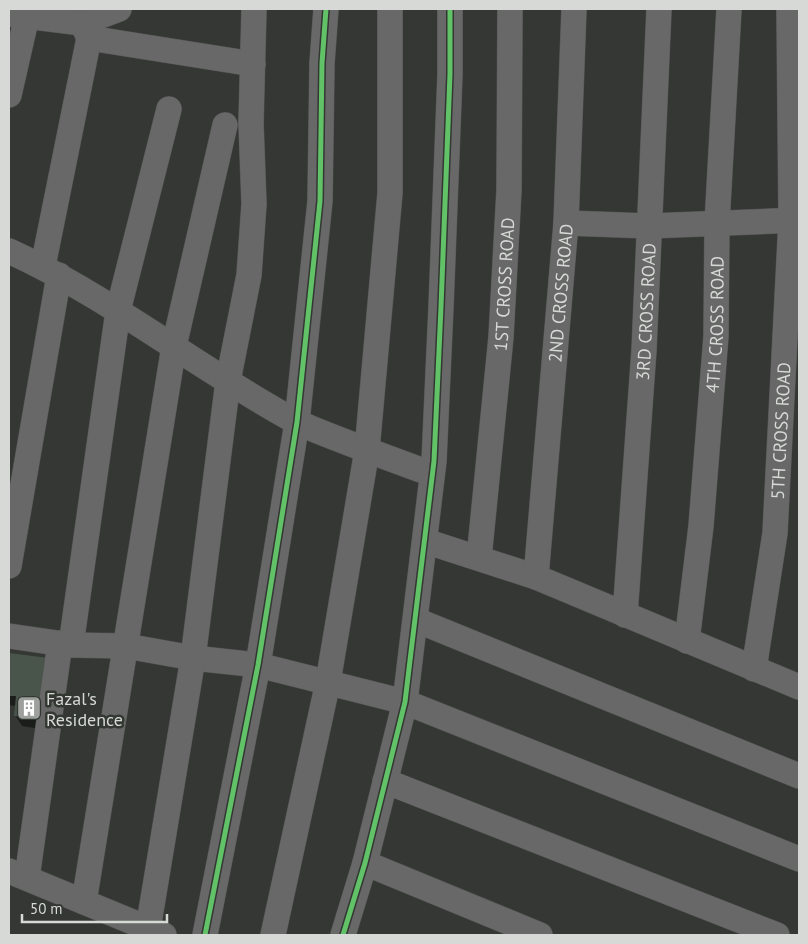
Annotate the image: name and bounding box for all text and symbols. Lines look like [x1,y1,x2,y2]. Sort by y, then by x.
street label: 1ST CROSS ROAD [488,217,519,352]
street label: 2ND CROSS ROAD [543,223,577,363]
street label: 3RD CROSS ROAD [630,242,660,381]
street label: 4TH CROSS ROAD [700,256,728,394]
street label: 5TH CROSS ROAD [765,362,795,500]
place label: Fazal's Residence [46,687,123,731]
building icon: Fazal's Residence [16,695,42,721]
scale bar [22,892,168,924]
text: 50 m [30,899,63,918]

